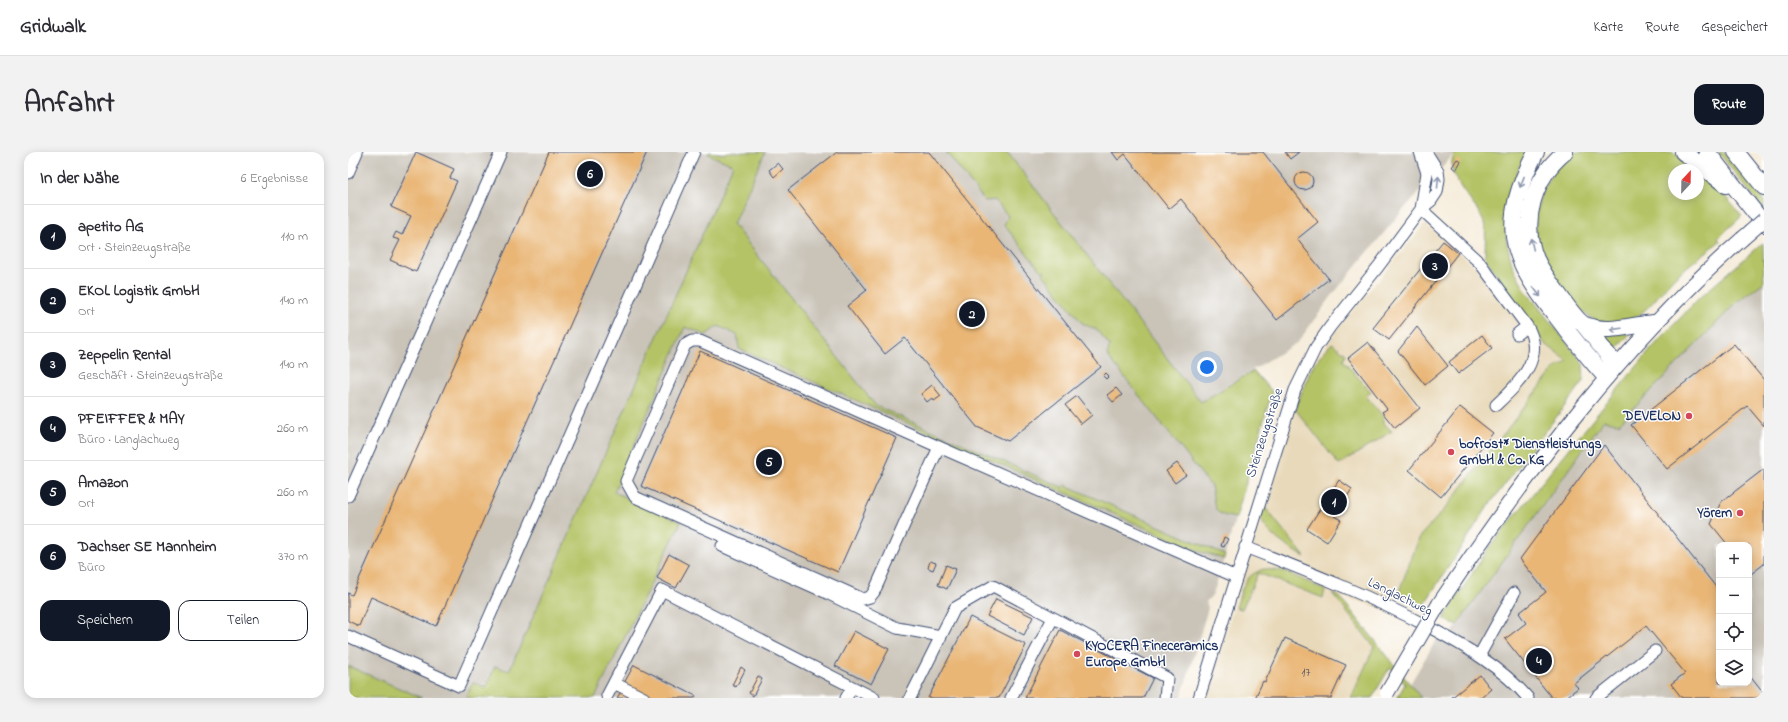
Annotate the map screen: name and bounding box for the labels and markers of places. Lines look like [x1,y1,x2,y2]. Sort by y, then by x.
pin: 6 [577,159,603,189]
pin: 3 [1422,251,1448,281]
pin: 2 [959,299,985,329]
place label: DEVELON [1622,406,1681,427]
marker: DEVELON [1684,411,1694,421]
place label: bofrost* Dienstleistungs GmbH & Co. KG [1459,434,1602,471]
pin: 5 [756,447,782,477]
marker: bofrost* Dienstleistungs GmbH & Co. KG [1446,447,1456,457]
pin: 1 [1321,487,1347,517]
place label: Yörem [1696,503,1732,524]
marker: Yörem [1735,508,1745,518]
place label: KYOCERA Fineceramics Europe GmbH [1085,636,1218,673]
pin: 4 [1526,646,1552,676]
marker: KYOCERA Fineceramics Europe GmbH [1072,649,1082,659]

